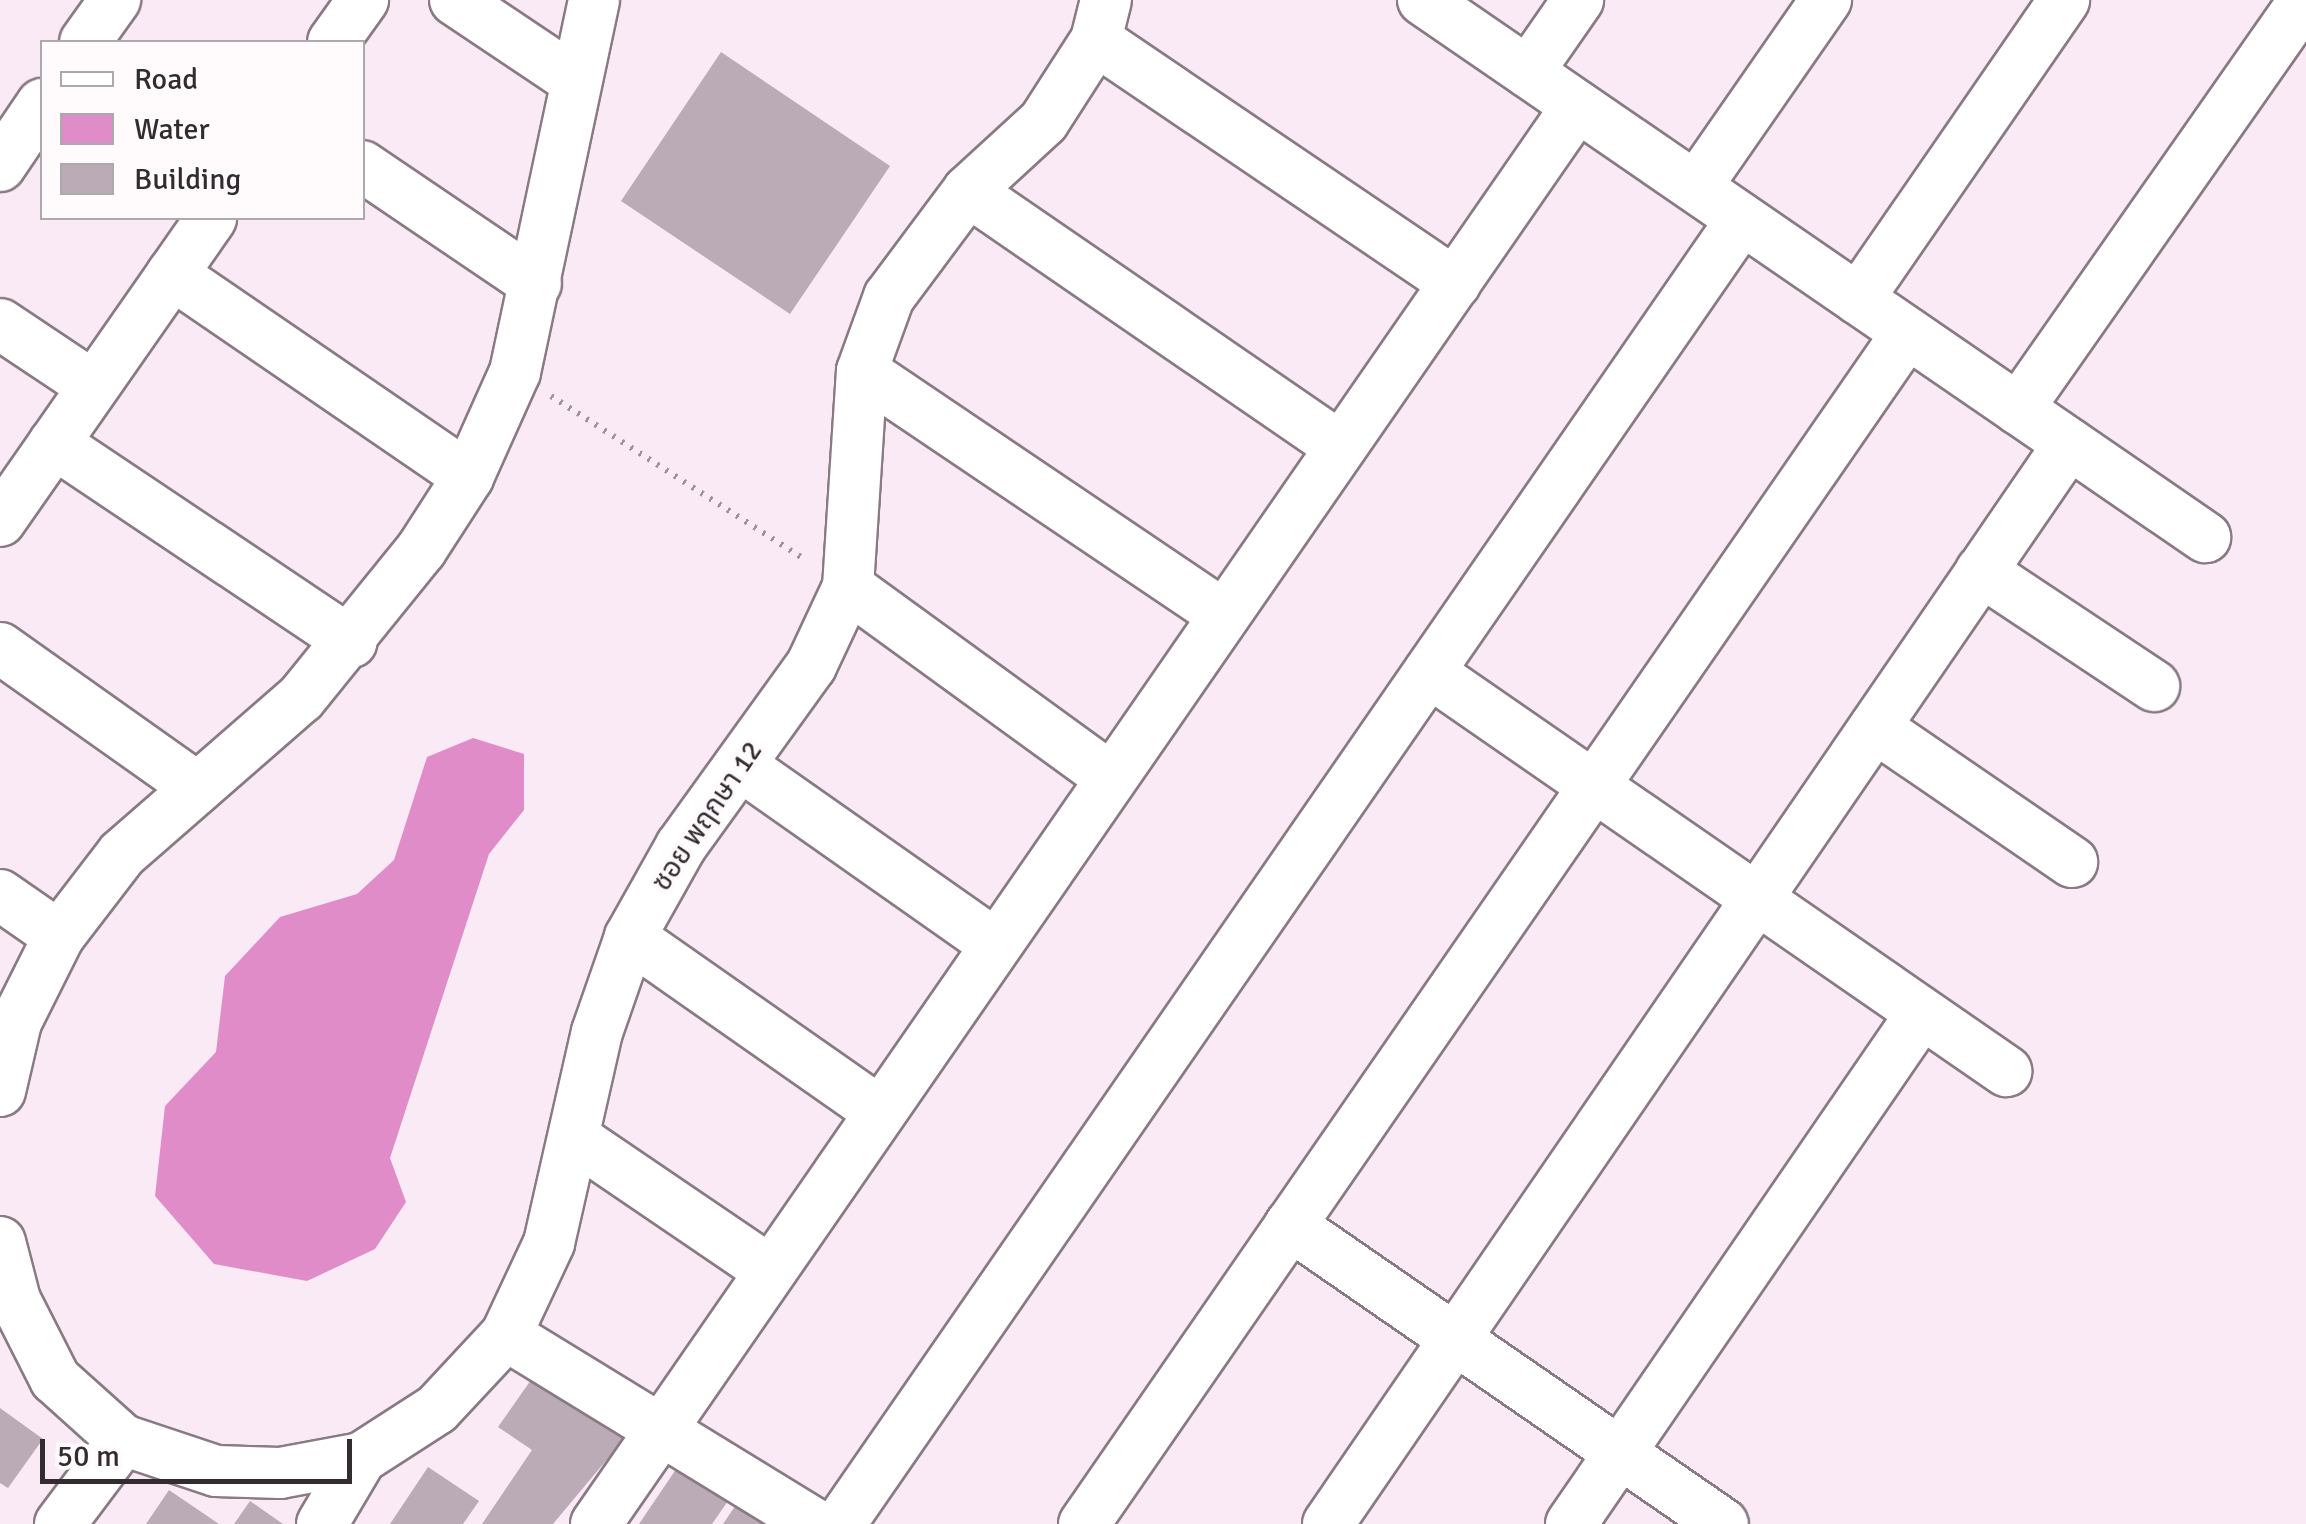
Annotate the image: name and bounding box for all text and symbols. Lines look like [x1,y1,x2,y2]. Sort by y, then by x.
legend [40,40,365,220]
text: Road [134,61,198,98]
text: Water [134,111,210,148]
text: Building [134,161,241,198]
street label: ซอย พฤกษา 12 [645,735,769,897]
scale bar [45,1419,358,1481]
text: 50 m [57,1438,120,1475]

